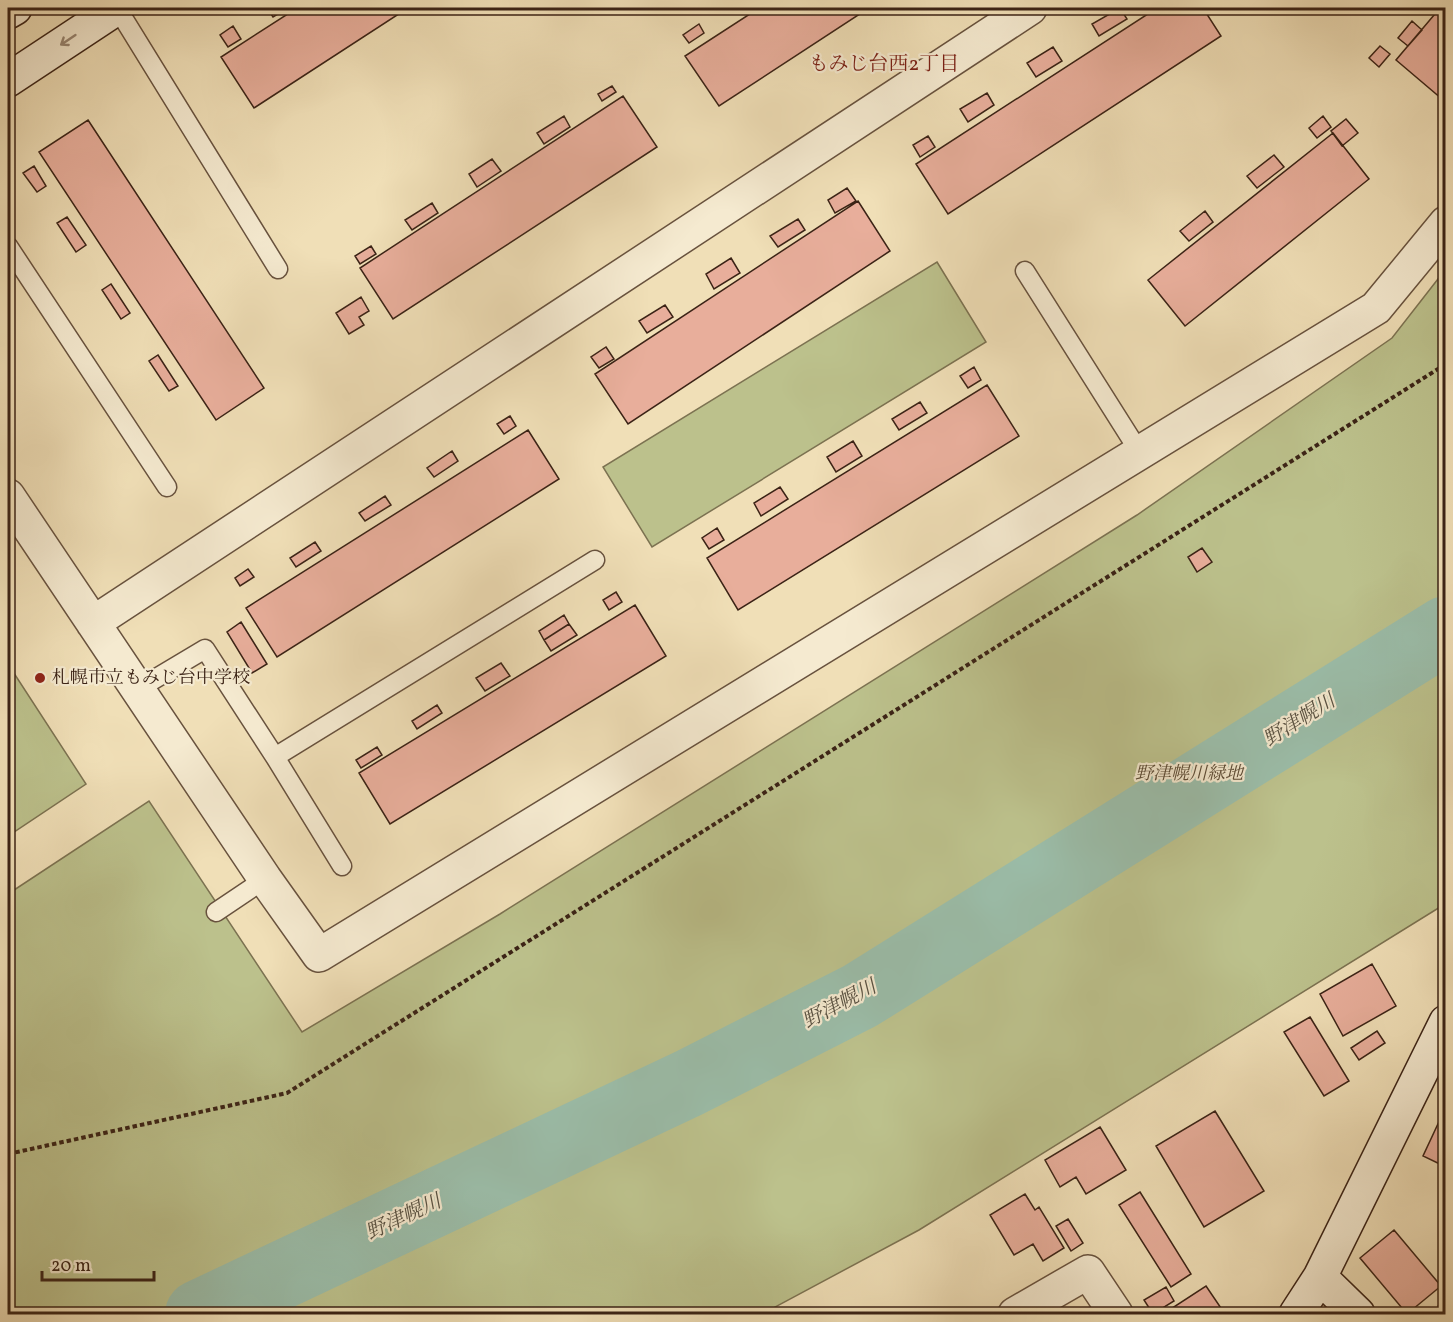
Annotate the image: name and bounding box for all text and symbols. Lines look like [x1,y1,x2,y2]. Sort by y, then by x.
one-way arrow [60,34,77,46]
district label: もみじ台西2丁目 [809,51,959,79]
place label: 札幌市立もみじ台中学校 [52,666,250,691]
marker: 札幌市立もみじ台中学校 [33,671,47,685]
water label: 野津幌川 [1259,687,1343,754]
park label: 野津幌川緑地 [1135,762,1245,787]
water label: 野津幌川 [798,973,884,1036]
water label: 野津幌川 [362,1188,448,1248]
scale bar [42,1244,154,1282]
text: 20 m [51,1254,91,1279]

